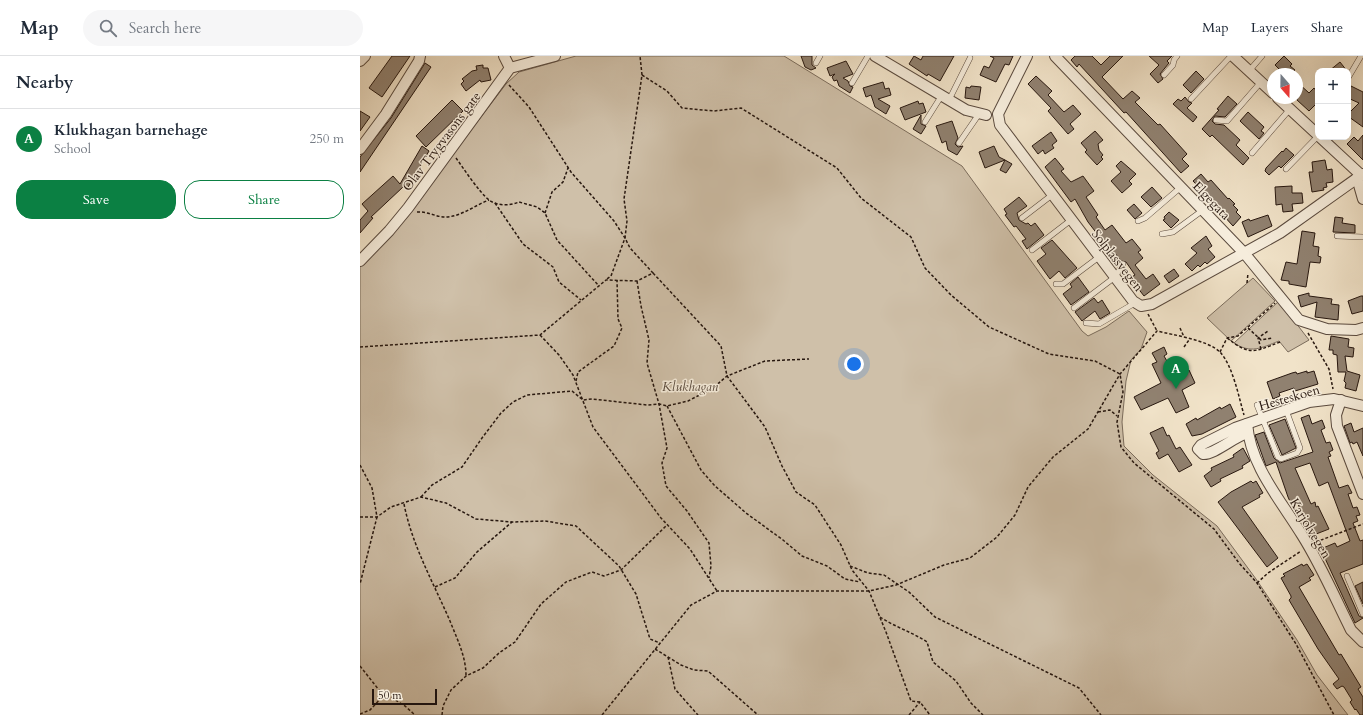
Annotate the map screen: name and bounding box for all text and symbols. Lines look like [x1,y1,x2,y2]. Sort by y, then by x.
search box [83,10,363,46]
text: Map [20,15,59,41]
icon: search [97,17,119,39]
text: Search here [129,18,201,38]
text: Map [1202,18,1229,37]
text: Layers [1251,18,1289,37]
text: Share [1311,18,1343,37]
north arrow [1267,68,1303,104]
map controls [1315,68,1351,140]
button: + [1315,68,1351,104]
text: Nearby [16,71,73,94]
street label: Olav Trygvasons gate [398,88,485,195]
button: − [1315,104,1351,140]
text: Klukhagan barnehage [54,120,208,140]
text: A [24,130,34,148]
text: 250 m [310,130,344,148]
text: School [54,140,91,158]
street label: Elgegata [1188,177,1234,224]
button: Save [16,180,176,219]
button: Share [184,180,344,219]
street label: Solplassvegen [1087,226,1148,296]
your location [844,354,864,374]
pin: A [1163,356,1189,389]
park label: Klukhagan [662,378,719,396]
street label: Hesteskoen [1257,380,1322,415]
street label: Karjolvegen [1285,495,1335,562]
scale bar [372,687,437,706]
text: 50 m [378,688,402,703]

